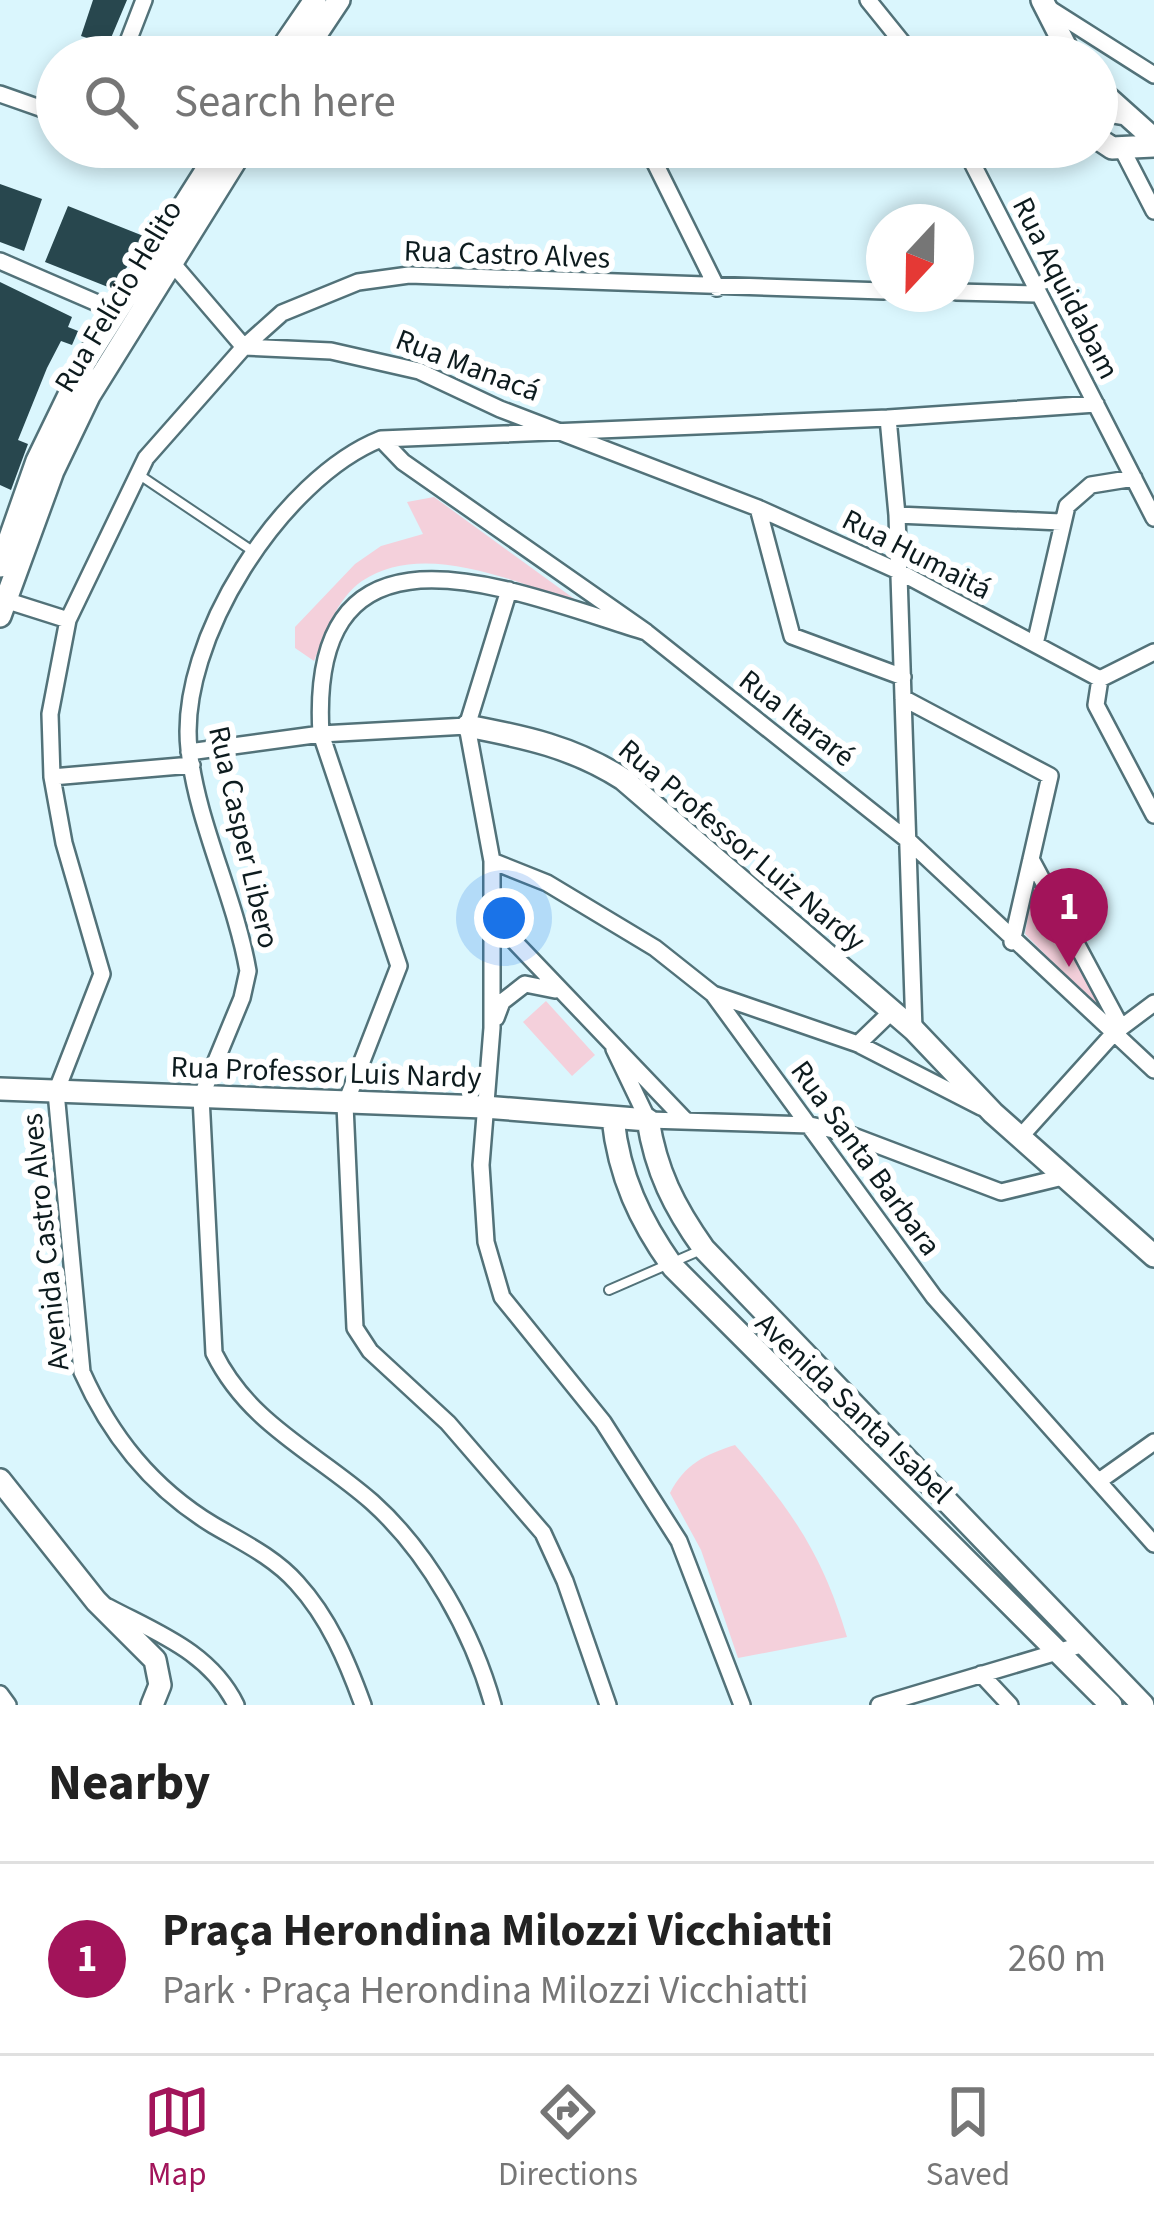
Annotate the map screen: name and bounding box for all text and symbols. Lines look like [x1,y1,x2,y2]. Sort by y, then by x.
search box [36,36,1118,168]
icon: search [78,69,144,135]
text: Search here [174,70,396,134]
street label: Rua Aquidabam [1001,190,1130,387]
street label: Rua Felício Helito [44,192,193,401]
north arrow [866,204,974,312]
street label: Rua Castro Alves [403,229,611,280]
street label: Rua Manacá [389,318,546,413]
street label: Rua Humaitá [835,498,999,610]
street label: Rua Itararé [730,659,864,777]
street label: Rua Casper Libero [197,722,290,953]
street label: Rua Professor Luiz Nardy [609,729,875,962]
pin: 1 [1030,868,1108,967]
your location [474,888,534,948]
street label: Rua Professor Luis Nardy [170,1046,482,1099]
street label: Rua Santa Barbara [780,1052,951,1265]
street label: Avenida Castro Alves [11,1111,80,1373]
street label: Avenida Santa Isabel [745,1303,962,1514]
text: Nearby [48,1747,210,1819]
text: Praça Herondina Milozzi Vicchiatti [162,1899,833,1963]
text: 1 [77,1931,97,1987]
text: 260 m [1008,1931,1106,1987]
text: Park · Praça Herondina Milozzi Vicchiatti [162,1963,809,2019]
tab: Map [144,2079,210,2198]
tab: Directions [498,2079,638,2198]
tab: Saved [926,2079,1010,2198]

